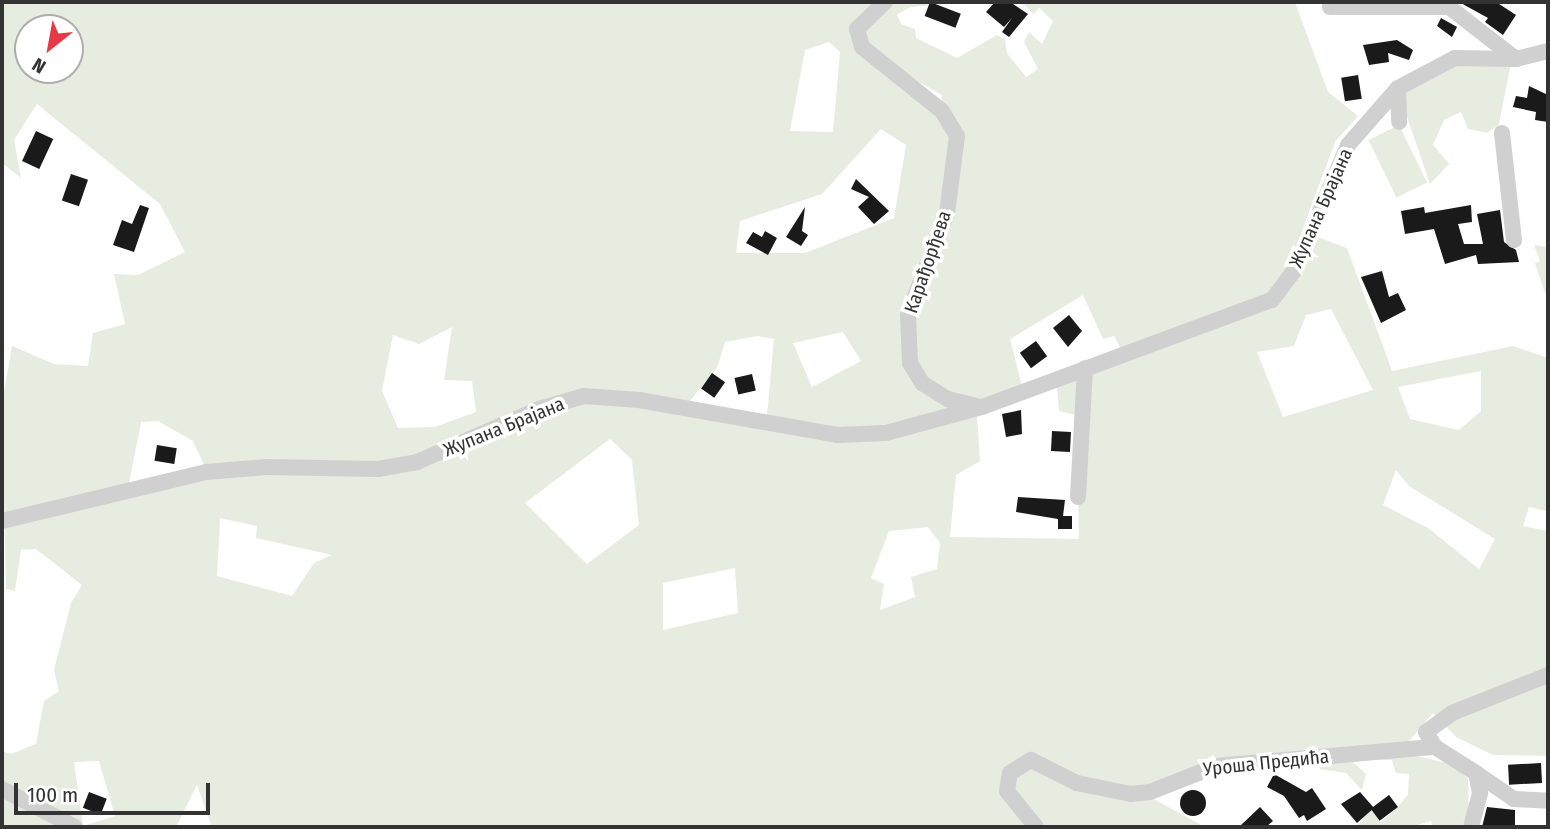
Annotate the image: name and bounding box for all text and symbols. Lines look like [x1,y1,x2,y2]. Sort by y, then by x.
north arrow [14,14,84,84]
text: N [28,53,50,79]
street label: Жупана Брајана [1285,145,1357,271]
street label: Карађорђева [900,208,956,316]
street label: Жупана Брајана [440,392,568,462]
street label: Уроша Предића [1202,745,1330,781]
scale bar [18,770,214,814]
text: 100 m [27,782,78,808]

